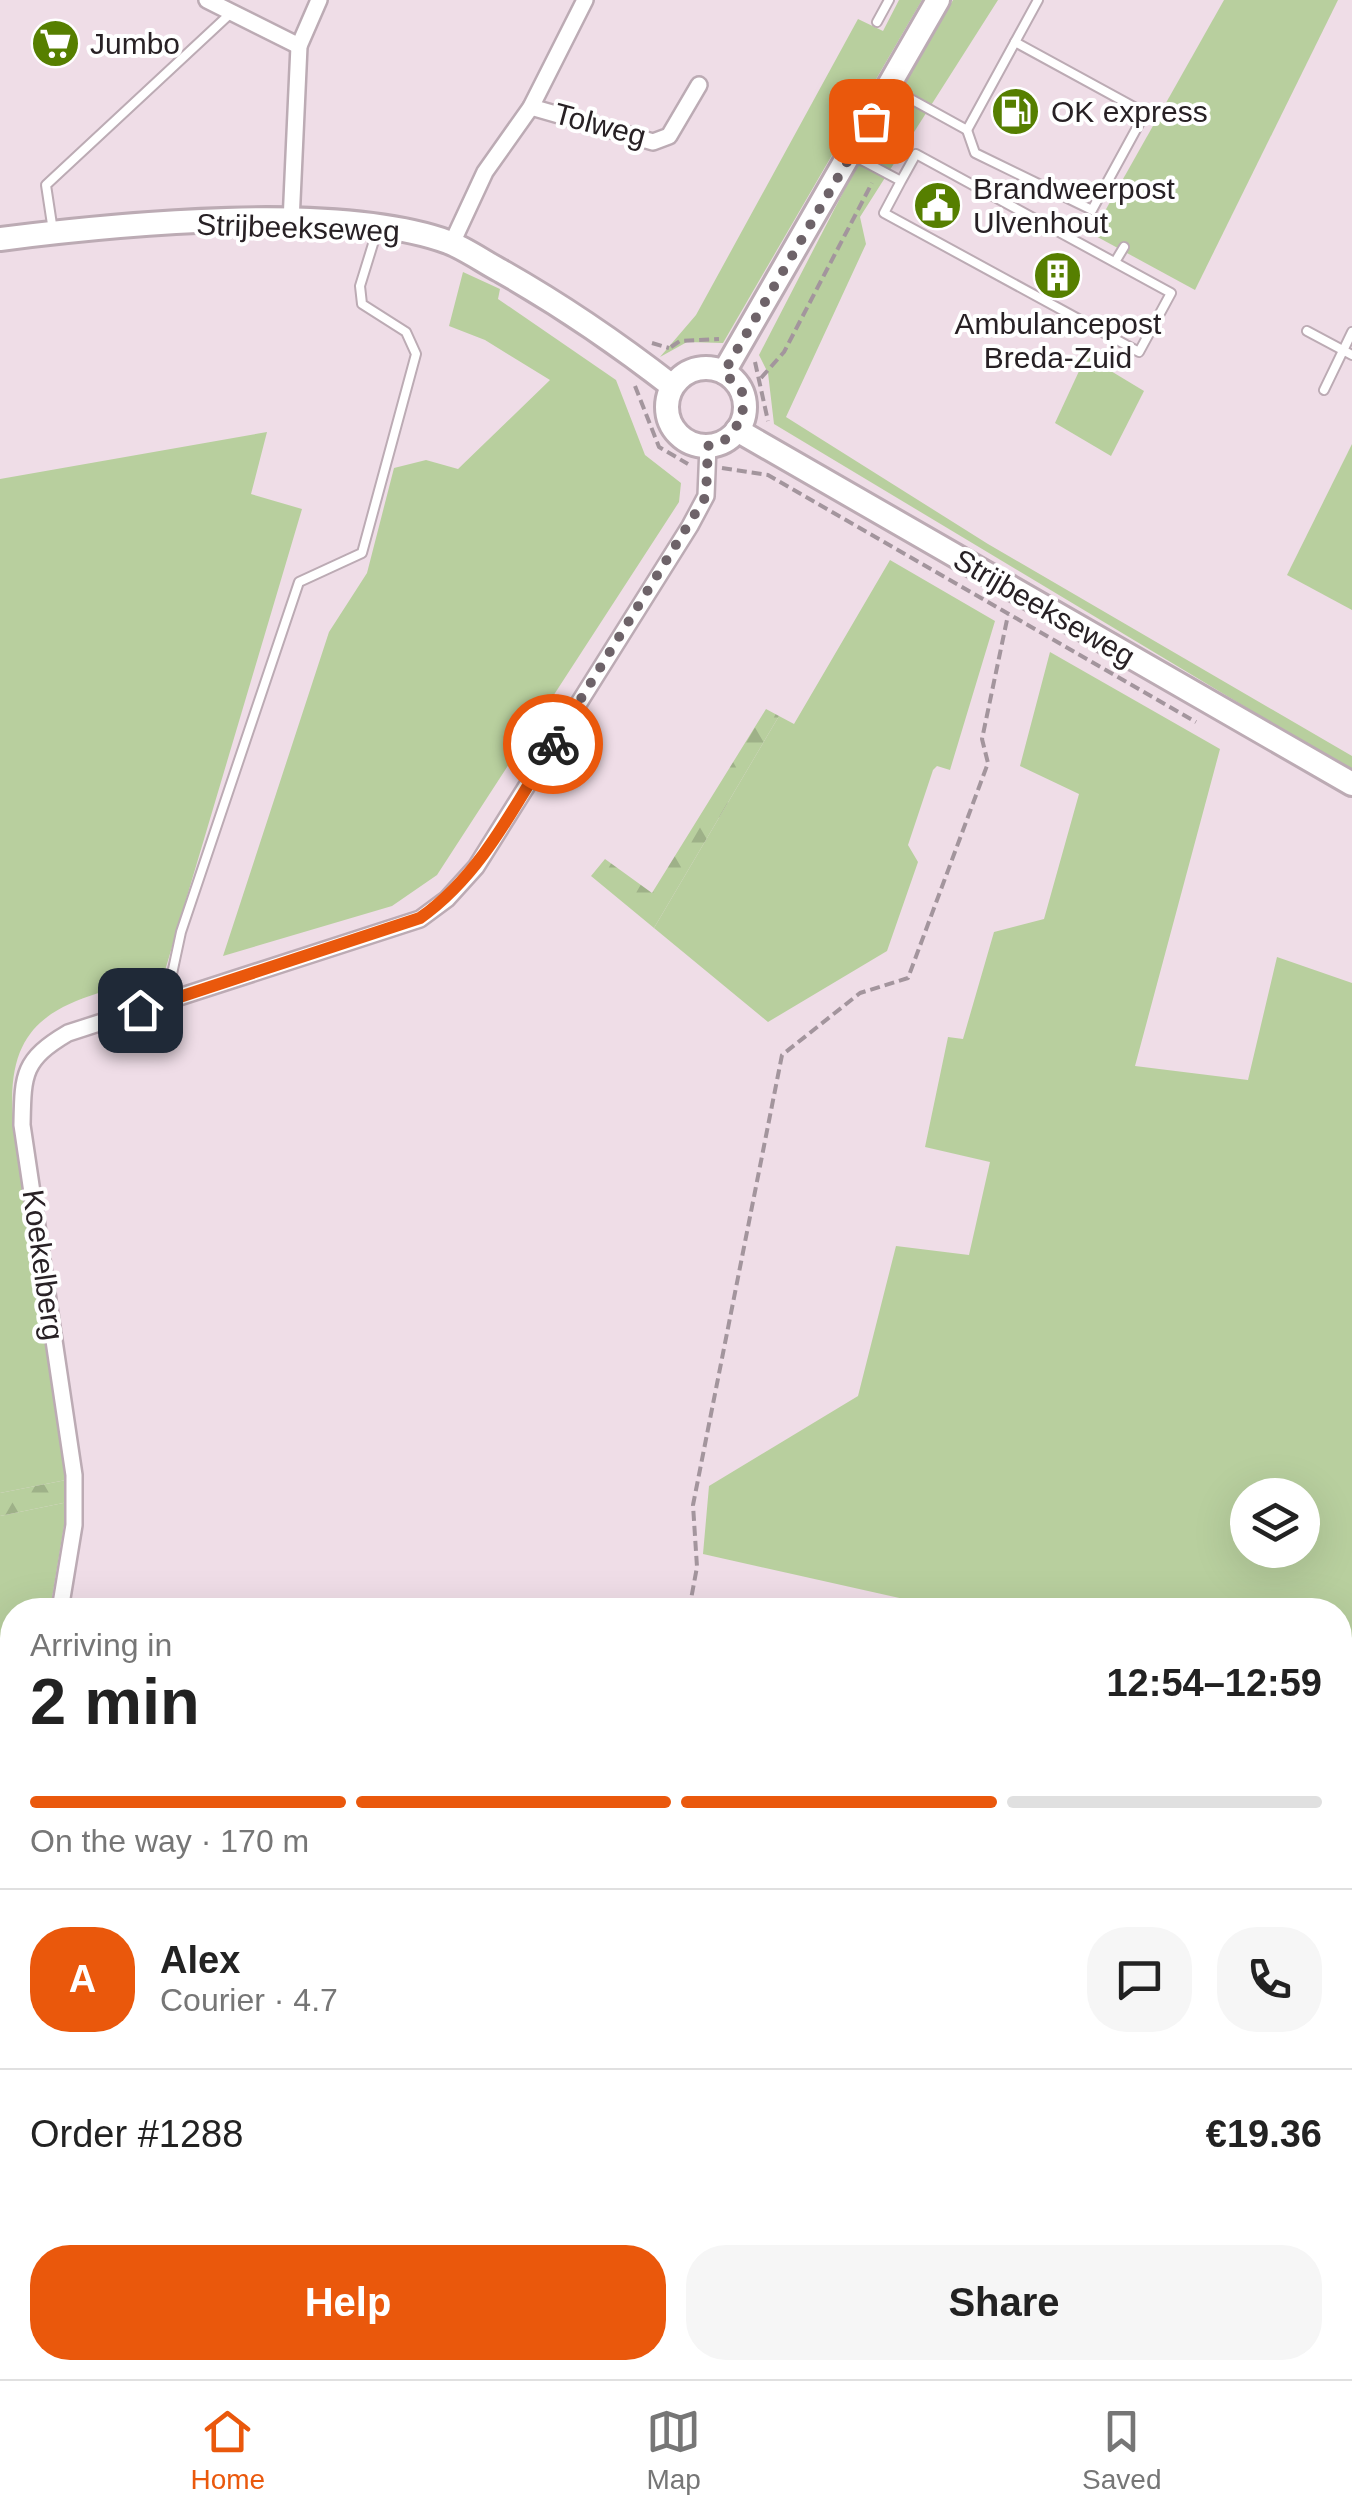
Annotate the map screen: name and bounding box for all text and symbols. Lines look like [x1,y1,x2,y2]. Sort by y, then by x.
supermarket icon: Jumbo [29,18,81,70]
place label: Jumbo [90,27,180,60]
pin [829,79,914,164]
fuel station icon: OK express [990,86,1042,138]
icon: bag [844,94,899,149]
place label: OK express [1051,95,1208,128]
street label: Tolweg [551,96,650,153]
place label: Brandweerpost Ulvenhout [973,172,1175,239]
public building icon: Brandweerpost Ulvenhout [912,180,964,232]
street label: Strijbeekseweg [196,207,400,248]
building icon: Ambulancepost Breda-Zuid [1032,249,1084,301]
place label: Ambulancepost Breda-Zuid [955,307,1162,374]
street label: Strijbeekseweg [948,542,1141,673]
courier [503,694,603,794]
icon: bike [526,717,581,772]
pin [98,968,183,1053]
icon: home [113,983,168,1038]
street label: Koekelberg [17,1187,70,1342]
map controls [1230,1478,1320,1568]
button: layers [1230,1478,1320,1568]
text: Arriving in [30,1627,172,1663]
text: 12:54–12:59 [1106,1662,1322,1704]
text: 2 min [30,1665,200,1738]
text: On the way · 170 m [30,1823,309,1859]
button: chat [1087,1927,1192,2032]
button: phone [1217,1927,1322,2032]
text: Alex [160,1939,240,1981]
text: A [69,1958,96,2000]
text: Courier · 4.7 [160,1982,338,2018]
text: Order #1288 [30,2113,243,2155]
text: €19.36 [1206,2113,1322,2155]
button: Help [30,2245,666,2360]
button: Share [686,2245,1322,2360]
tab: Home [190,2404,265,2496]
tab: Map [646,2404,701,2496]
tab: Saved [1082,2404,1161,2496]

